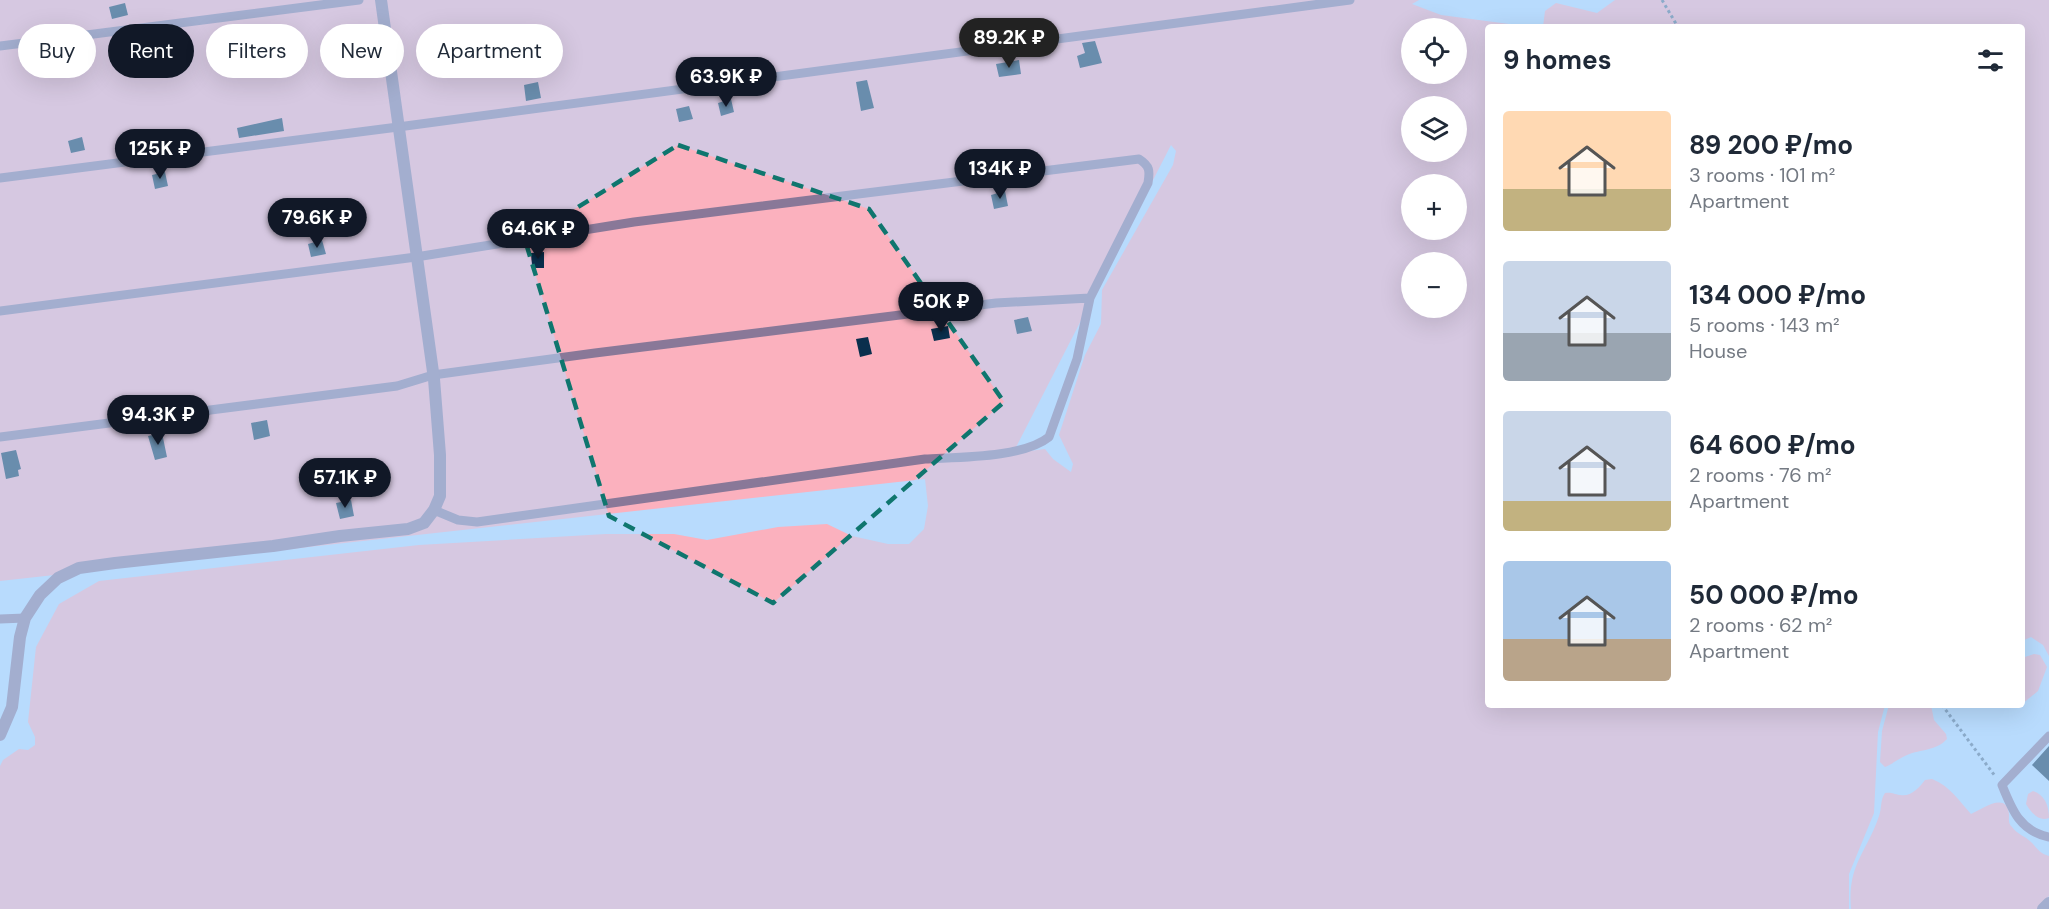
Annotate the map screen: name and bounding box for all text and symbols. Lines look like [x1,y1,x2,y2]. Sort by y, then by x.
pin: 89.2K ₽ [954,18,1064,69]
map controls [1401,18,1467,318]
button: locate [1401,18,1467,84]
chip: Buy [18,24,96,78]
chip: Rent [108,24,194,78]
chip: Filters [206,24,308,78]
chip: New [320,24,404,78]
chip: Apartment [416,24,563,78]
text: 89.2K ₽ [973,24,1045,50]
text: 9 homes [1503,43,1612,77]
icon: filters [1974,44,2007,77]
pin: 63.9K ₽ [671,57,781,108]
text: 63.9K ₽ [690,63,762,89]
button: layers [1401,96,1467,162]
text: 89 200 ₽/mo [1689,128,1853,162]
pin: 125K ₽ [111,129,209,180]
text: 125K ₽ [129,135,191,161]
icon: home [1551,135,1623,207]
pin: 134K ₽ [951,149,1049,200]
text: 134K ₽ [968,155,1032,181]
text: 3 rooms · 101 m² [1689,162,1835,188]
button: + [1401,174,1467,240]
text: Apartment [1689,188,1789,214]
pin: 79.6K ₽ [262,198,372,249]
text: 79.6K ₽ [282,204,352,230]
pin: 64.6K ₽ [483,209,593,260]
text: 64.6K ₽ [501,215,575,241]
button: − [1401,252,1467,318]
text: 134 000 ₽/mo [1689,278,1866,312]
pin: 50K ₽ [899,282,983,333]
icon: home [1551,285,1623,357]
text: 50K ₽ [912,288,970,314]
text: 5 rooms · 143 m² [1689,312,1840,338]
text: House [1689,338,1747,364]
pin: 94.3K ₽ [103,395,213,446]
text: 94.3K ₽ [121,401,195,427]
text: 64 600 ₽/mo [1689,428,1856,462]
icon: home [1551,435,1623,507]
pin: 57.1K ₽ [290,458,400,509]
text: 2 rooms · 76 m² [1689,462,1832,488]
text: 57.1K ₽ [313,464,377,490]
text: Apartment [1689,488,1789,514]
text: 50 000 ₽/mo [1689,578,1859,612]
icon: home [1551,585,1623,657]
text: 2 rooms · 62 m² [1689,612,1832,638]
text: Apartment [1689,638,1789,664]

